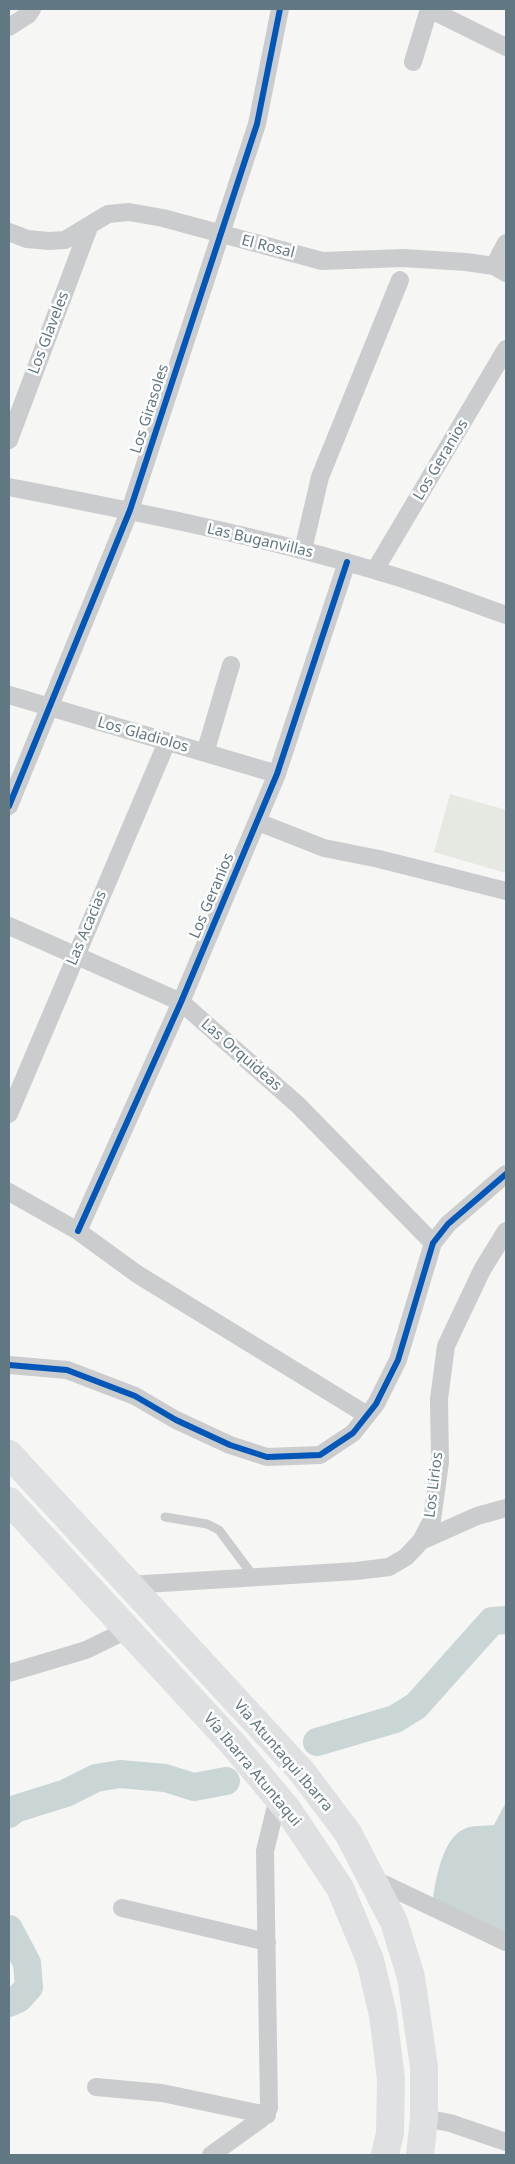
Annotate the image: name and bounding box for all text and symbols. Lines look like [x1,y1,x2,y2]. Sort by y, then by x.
street label: El Rosal [240,232,296,262]
street label: Los Glaveles [25,289,73,377]
street label: Los Girasoles [127,362,173,456]
street label: Los Geranios [410,416,472,504]
street label: Las Buganvillas [205,520,315,562]
street label: Los Gladiolos [96,713,190,757]
street label: Los Geranios [186,851,238,941]
street label: Las Acacias [63,888,111,968]
street label: Las Orquideas [197,1015,285,1095]
street label: Los Lirios [421,1451,447,1519]
street label: Via Atuntaqui Ibarra [230,1696,336,1816]
street label: Vía Ibarra Atuntaqui [199,1710,305,1830]

